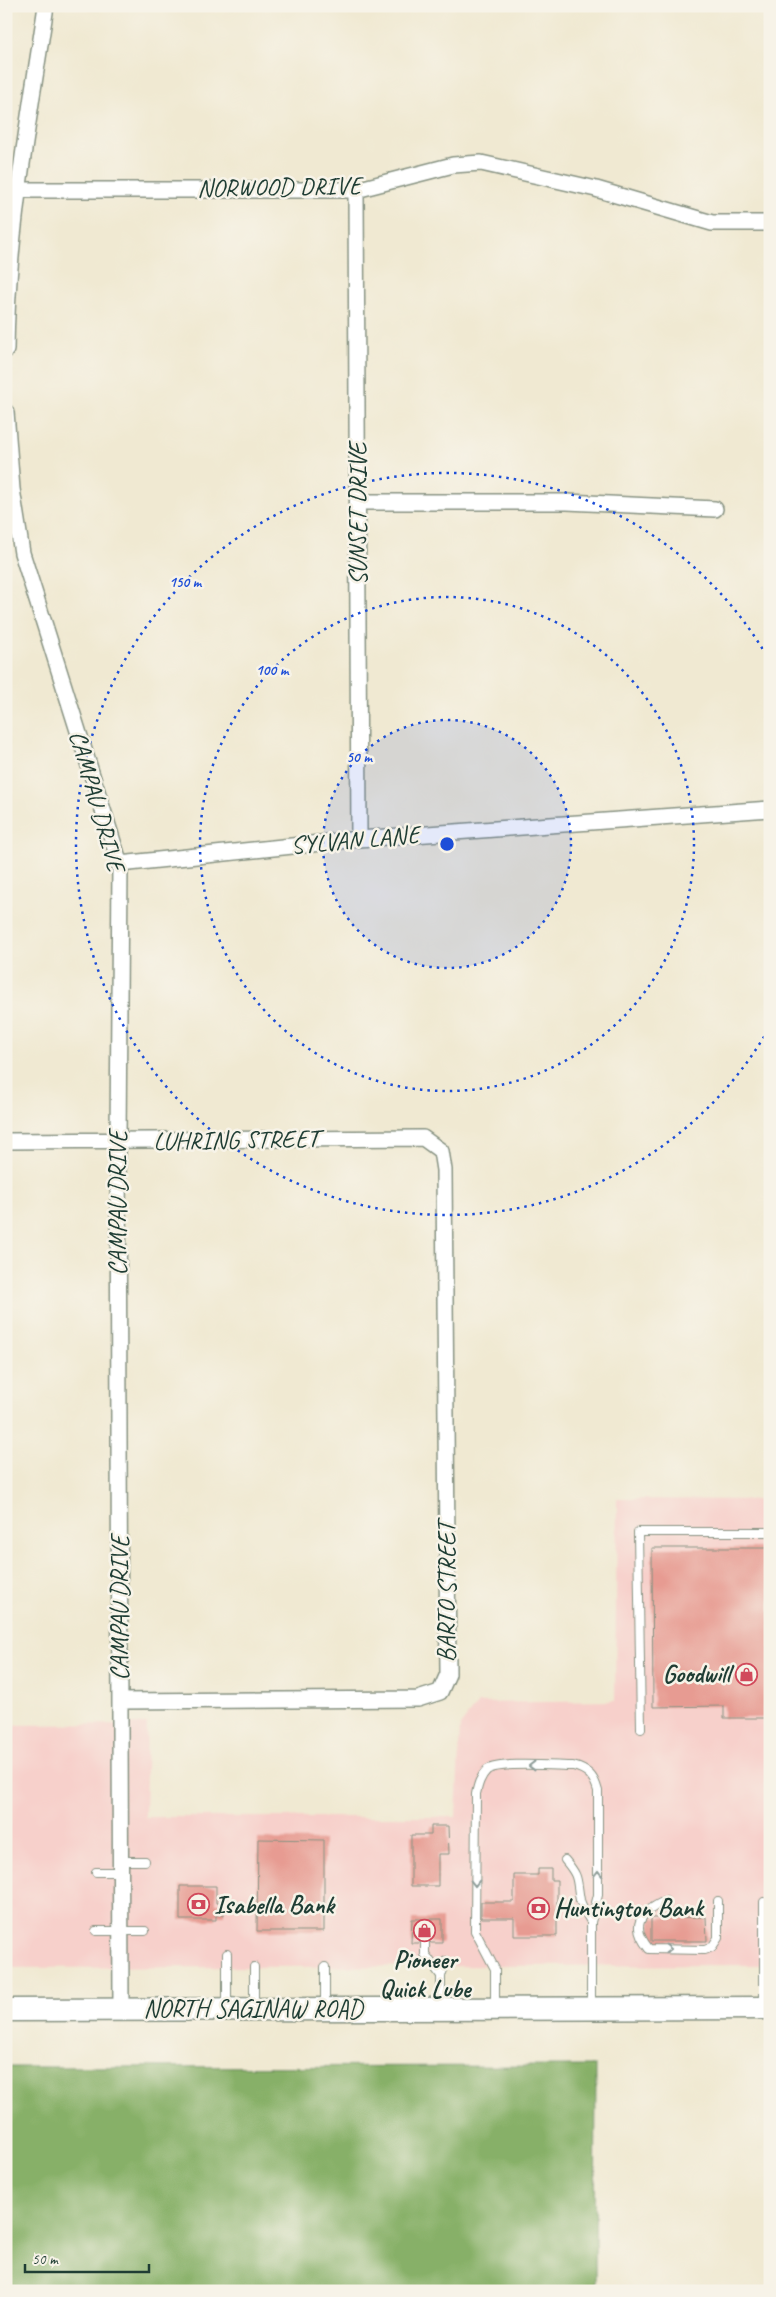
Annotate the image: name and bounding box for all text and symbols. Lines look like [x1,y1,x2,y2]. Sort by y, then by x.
street label: NORWOOD DRIVE [197,170,365,204]
street label: SUNSET DRIVE [342,440,374,585]
text: 150 m [169,573,203,592]
text: 100 m [256,661,290,680]
street label: CAMPAU DRIVE [62,727,133,878]
text: 50 m [346,748,373,767]
street label: SYLVAN LANE [289,818,424,862]
centre of rings [438,835,456,853]
street label: LUHRING STREET [153,1122,326,1157]
street label: CAMPAU DRIVE [102,1127,134,1275]
street label: BARTO STREET [431,1516,463,1662]
street label: CAMPAU DRIVE [104,1532,136,1680]
place label: Goodwill [663,1658,735,1690]
shop icon: Goodwill [734,1662,758,1686]
one-way arrow [528,1761,536,1771]
one-way arrow [593,1870,603,1878]
one-way arrow [470,1880,480,1888]
place label: Isabella Bank [214,1889,336,1921]
place label: Huntington Bank [554,1892,705,1924]
bank icon: Isabella Bank [186,1893,210,1917]
bank icon: Huntington Bank [526,1896,550,1920]
shop icon: Pioneer Quick Lube [413,1919,437,1943]
place label: Pioneer Quick Lube [380,1944,473,2005]
one-way arrow [664,1944,672,1954]
street label: NORTH SAGINAW ROAD [144,1993,365,2025]
scale bar [25,2242,149,2274]
text: 50 m [32,2250,59,2269]

